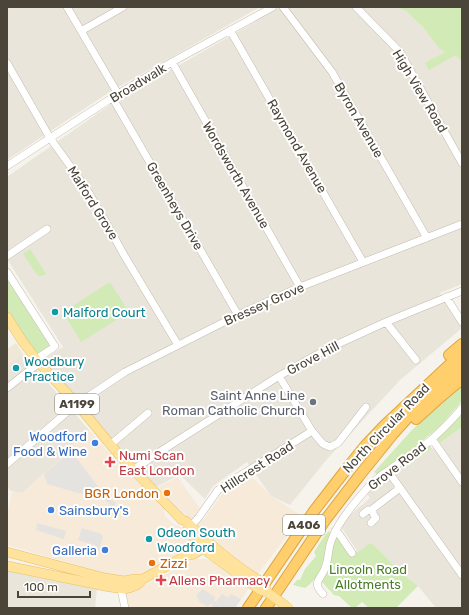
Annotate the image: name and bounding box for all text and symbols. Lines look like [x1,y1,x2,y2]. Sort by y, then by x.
street label: High View Road [389,47,451,136]
street label: Broadwalk [107,60,169,106]
street label: Byron Avenue [331,80,387,160]
street label: Raymond Avenue [264,96,330,196]
street label: Wordsworth Avenue [199,119,273,231]
street label: Greenheys Drive [144,159,206,253]
street label: Malford Grove [64,163,122,243]
street label: Bressey Grove [222,280,306,328]
place label: Malford Court [63,305,146,320]
marker: Malford Court [50,307,60,317]
street label: Grove Hill [284,338,342,378]
place label: Woodbury Practice [24,354,84,384]
marker: Woodbury Practice [11,363,21,373]
street label: North Circular Road [340,380,432,476]
place label: Saint Anne Line Roman Catholic Church [162,388,305,418]
road number: A1199 [55,394,99,414]
marker: Saint Anne Line Roman Catholic Church [308,397,318,407]
place label: Woodford Food & Wine [13,429,87,459]
marker: Woodford Food & Wine [90,438,100,448]
street label: Hillcrest Road [218,438,296,496]
street label: Grove Road [365,439,429,493]
place label: Numi Scan East London [119,448,195,478]
marker: Numi Scan East London [104,456,116,468]
place label: BGR London [84,486,159,501]
marker: BGR London [162,488,172,498]
place label: Sainsbury's [59,503,129,518]
marker: Sainsbury's [46,505,56,515]
road number: A406 [283,515,325,535]
place label: Odeon South Woodford [157,525,236,555]
marker: Odeon South Woodford [144,534,154,544]
place label: Galleria [52,543,97,558]
marker: Galleria [100,545,110,555]
place label: Zizzi [160,556,187,571]
marker: Zizzi [147,558,157,568]
park label: Lincoln Road Allotments [329,562,407,592]
scale bar [18,573,90,599]
place label: Allens Pharmacy [169,573,270,588]
marker: Allens Pharmacy [156,575,166,585]
text: 100 m [24,580,58,594]

